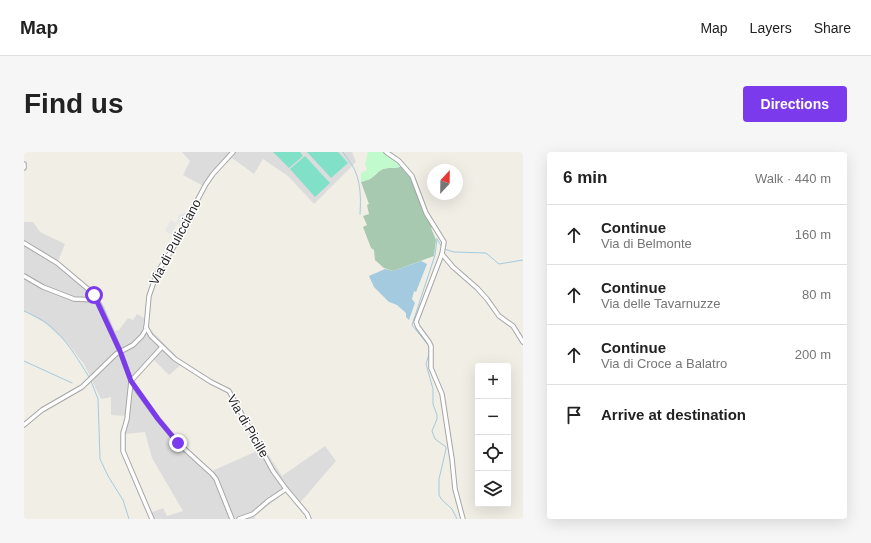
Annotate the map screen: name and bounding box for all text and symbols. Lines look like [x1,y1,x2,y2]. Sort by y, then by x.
text: Map [20,17,58,38]
text: Map [700,20,728,36]
text: Layers [750,20,792,36]
text: Share [814,20,851,36]
button: Directions [743,86,847,122]
text: Find us [24,88,124,119]
north arrow [427,164,463,200]
text: 6 min [563,168,607,187]
text: Walk · 440 m [755,171,831,186]
street label: Via di Pulicciano [146,196,204,288]
text: Continue [601,219,666,236]
icon: ahead [563,224,585,246]
text: 160 m [795,227,831,242]
text: Via di Belmonte [601,236,692,251]
text: Continue [601,279,666,296]
icon: ahead [563,284,585,306]
route start [85,286,103,304]
text: 80 m [802,287,831,302]
text: Via delle Tavarnuzze [601,296,721,311]
text: Continue [601,339,666,356]
icon: ahead [563,344,585,366]
text: 200 m [795,347,831,362]
text: Via di Croce a Balatro [601,356,727,371]
map controls [475,363,511,507]
button: + [475,363,511,399]
street label: Via di Picille [224,392,272,460]
button: − [475,399,511,435]
icon: arrive [563,404,585,426]
text: Arrive at destination [601,406,746,423]
route end [169,434,187,452]
button: locate [475,435,511,471]
button: layers [475,471,511,507]

